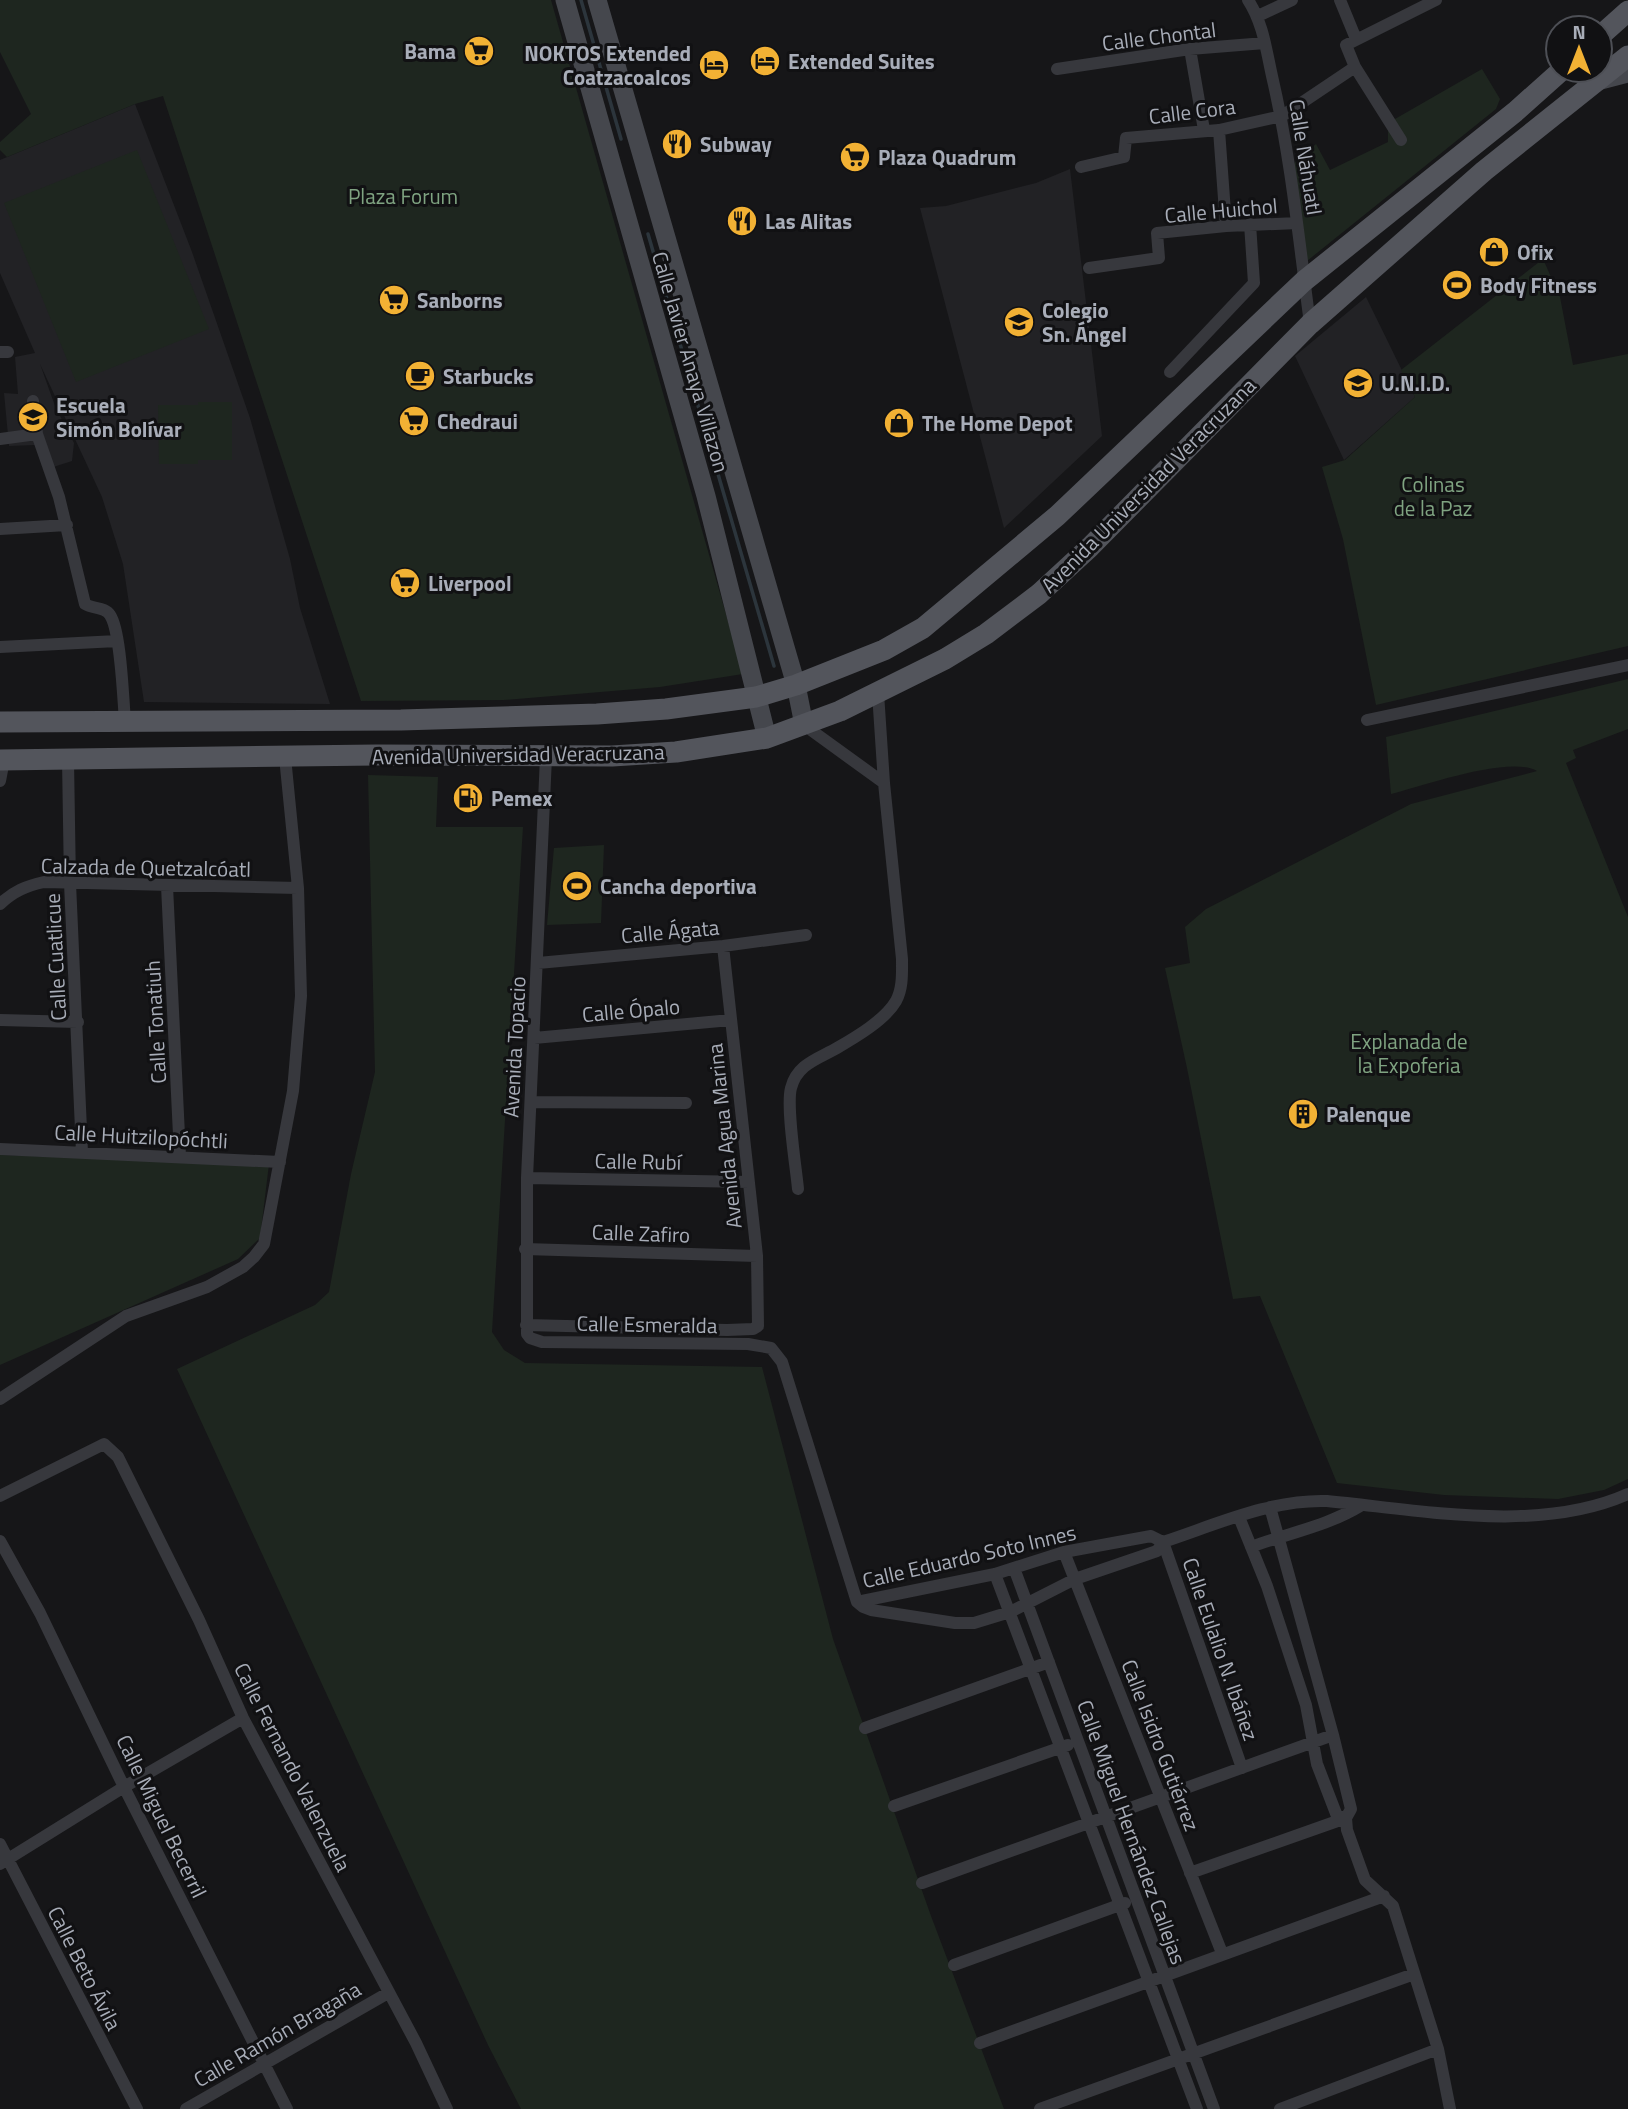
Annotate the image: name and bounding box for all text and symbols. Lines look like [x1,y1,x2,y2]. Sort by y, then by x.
street label: Calle Chontal [1100,13,1218,59]
north arrow [1544,14,1614,84]
text: N [1572,17,1586,46]
supermarket icon: Bama [462,34,496,68]
place label: Bama [404,35,456,67]
place label: NOKTOS Extended Coatzacoalcos [524,37,691,93]
hotel icon: Extended Suites [748,44,782,78]
place label: Extended Suites [788,45,935,77]
hotel icon: NOKTOS Extended Coatzacoalcos [697,48,731,82]
street label: Calle Cora [1147,90,1238,132]
street label: Calle Náhuatl [1281,97,1331,217]
restaurant icon: Subway [660,127,694,161]
place label: Subway [700,128,772,160]
supermarket icon: Plaza Quadrum [838,140,872,174]
place label: Plaza Quadrum [878,141,1016,173]
park label: Plaza Forum [348,180,458,212]
street label: Calle Huichol [1163,189,1279,231]
restaurant icon: Las Alitas [725,204,759,238]
place label: Las Alitas [765,205,852,237]
shop icon: Ofix [1477,235,1511,269]
place label: Ofix [1517,236,1554,268]
street label: Calle Javier Anaya Villazon [644,248,738,476]
sports icon: Body Fitness [1440,268,1474,302]
place label: Body Fitness [1480,269,1597,301]
supermarket icon: Sanborns [377,283,411,317]
place label: Sanborns [417,284,503,316]
place label: Colegio Sn. Ángel [1042,294,1127,350]
school or university icon: Colegio Sn. Ángel [1002,305,1036,339]
cafe icon: Starbucks [403,359,437,393]
place label: Starbucks [443,360,534,392]
school or university icon: U.N.I.D. [1341,366,1375,400]
place label: U.N.I.D. [1381,367,1450,399]
street label: Avenida Universidad Veracruzana [1033,370,1263,600]
place label: Escuela Simón Bolívar [56,389,182,445]
school or university icon: Escuela Simón Bolívar [16,400,50,434]
supermarket icon: Chedraui [397,404,431,438]
place label: Chedraui [437,405,518,437]
shop icon: The Home Depot [882,406,916,440]
place label: The Home Depot [922,407,1073,439]
park label: Colinas de la Paz [1394,468,1472,524]
supermarket icon: Liverpool [388,566,422,600]
place label: Liverpool [428,567,512,599]
street label: Avenida Universidad Veracruzana [371,735,665,773]
fuel station icon: Pemex [451,781,485,815]
place label: Pemex [491,782,552,814]
street label: Calzada de Quetzalcóatl [41,849,251,885]
sports icon: Cancha deportiva [560,869,594,903]
place label: Cancha deportiva [600,870,757,902]
street label: Calle Cuatlicue [36,893,74,1021]
street label: Calle Ágata [620,911,721,951]
street label: Calle Tonatiuh [136,960,174,1084]
street label: Avenida Topacio [494,976,534,1118]
street label: Calle Ópalo [581,990,681,1030]
park label: Explanada de la Expoferia [1350,1025,1468,1081]
street label: Avenida Agua Marina [698,1041,750,1230]
building icon: Palenque [1286,1097,1320,1131]
place label: Palenque [1326,1098,1411,1130]
street label: Calle Huitzilopóchtli [53,1115,229,1157]
street label: Calle Rubí [594,1144,683,1178]
street label: Calle Zafiro [591,1215,691,1251]
street label: Calle Esmeralda [576,1307,718,1341]
street label: Calle Eduardo Soto Innes [859,1516,1079,1596]
street label: Calle Eulalio N. Ibáñez [1175,1553,1267,1745]
street label: Calle Isidro Gutiérrez [1114,1655,1208,1835]
street label: Calle Fernando Valenzuela [226,1657,360,1878]
street label: Calle Miguel Hernández Callejas [1069,1695,1195,1969]
street label: Calle Miguel Becerril [109,1729,215,1903]
street label: Calle Beto Ávila [40,1900,130,2036]
street label: Calle Ramón Bragaña [187,1973,367,2095]

